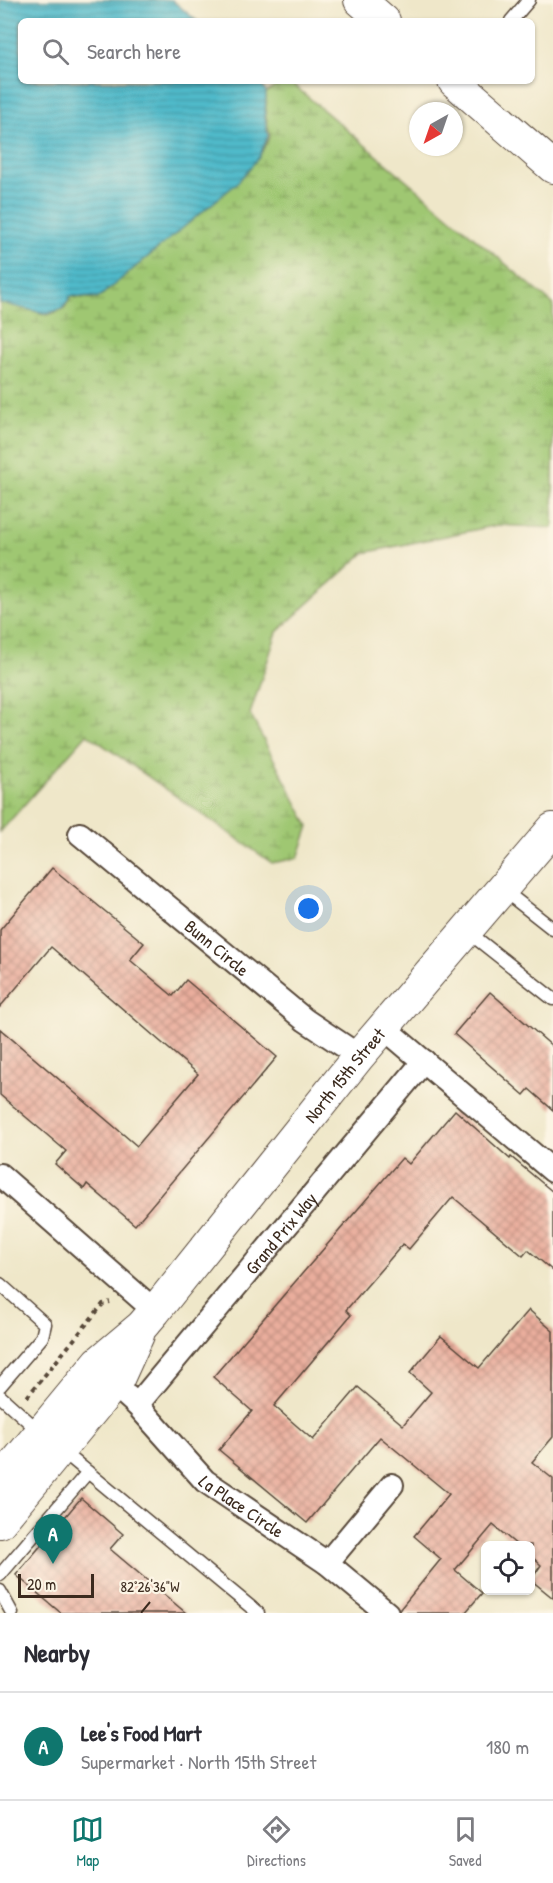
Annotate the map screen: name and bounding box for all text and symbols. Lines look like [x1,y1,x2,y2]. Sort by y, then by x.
search box [18,18,535,84]
icon: search [39,35,72,68]
text: Search here [87,36,181,66]
north arrow [409,102,463,156]
your location [294,894,323,923]
street label: Bunn Circle [180,913,255,981]
street label: North 15th Street [298,1022,391,1128]
street label: Grand Prix Way [239,1186,322,1279]
street label: La Place Circle [193,1470,289,1543]
pin: A [34,1514,72,1564]
map controls [481,1541,535,1595]
button: locate [481,1541,535,1595]
scale bar [18,1571,94,1598]
text: 20 m [27,1573,56,1595]
text: 82°26'36"W [121,1576,180,1597]
text: Nearby [24,1635,90,1670]
text: Lee's Food Mart [81,1718,201,1748]
text: A [39,1733,48,1760]
text: 180 m [486,1733,529,1760]
text: Supermarket · North 15th Street [81,1748,316,1775]
tab: Map [71,1813,104,1871]
tab: Directions [247,1813,306,1871]
tab: Saved [449,1813,482,1871]

